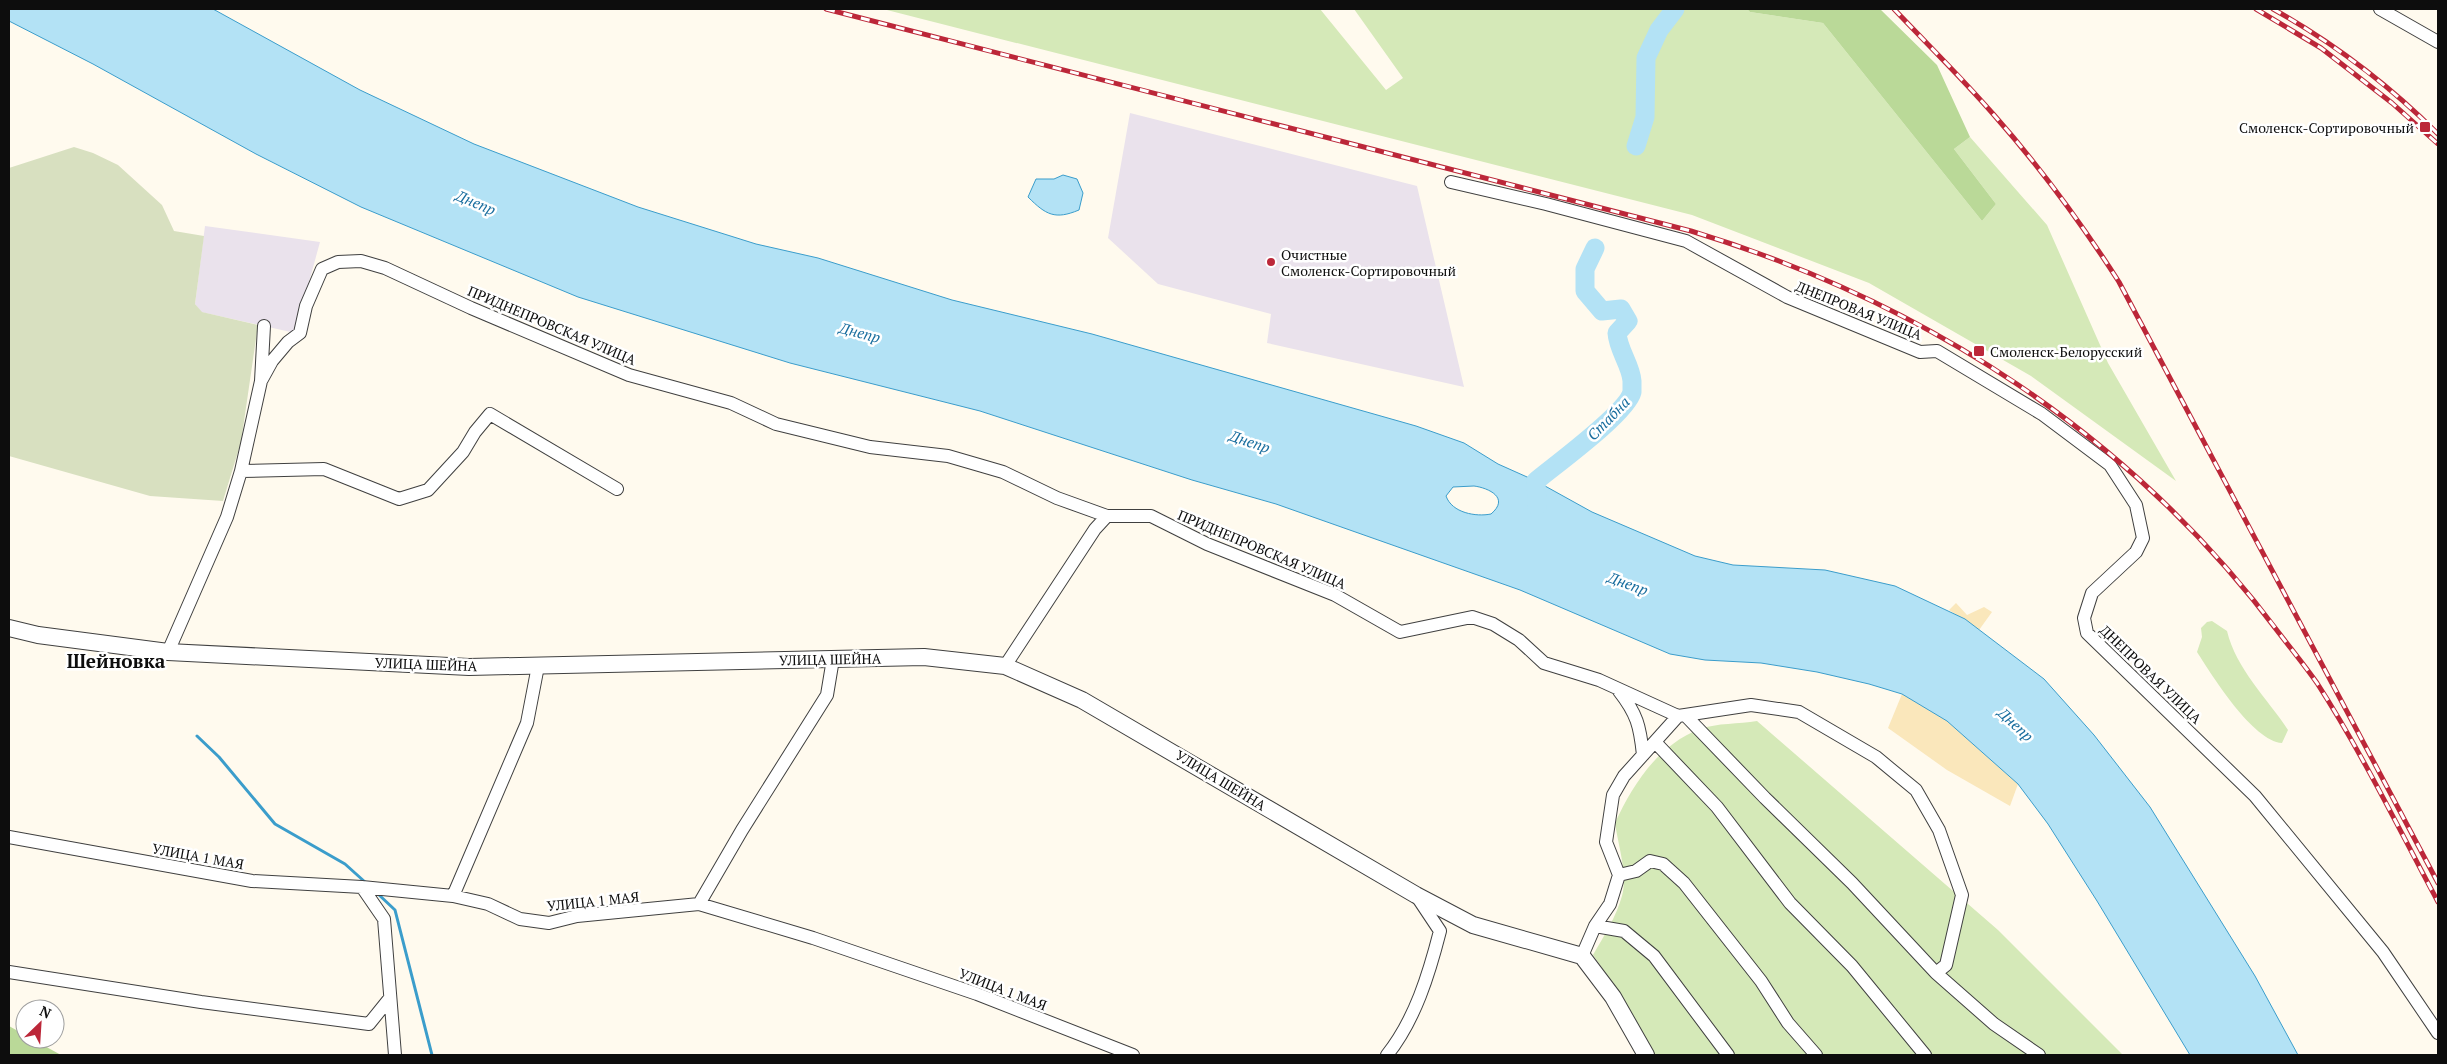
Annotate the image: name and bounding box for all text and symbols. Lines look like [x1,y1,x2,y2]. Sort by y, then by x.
place label: Смоленск-Сортировочный [2239,118,2414,137]
marker: Смоленск-Сортировочный [2418,120,2432,134]
water label: Днепр [452,184,499,219]
place label: Очистные Смоленск-Сортировочный [1281,245,1457,280]
marker: Очистные Смоленск-Сортировочный [1265,256,1277,268]
street label: ДНЕПРОВАЯ УЛИЦА [1793,276,1925,344]
street label: ПРИДНЕПРОВСКАЯ УЛИЦА [465,281,639,369]
water label: Днепр [836,317,883,347]
place label: Смоленск-Белорусский [1990,342,2143,361]
marker: Смоленск-Белорусский [1972,344,1986,358]
water label: Стабна [1582,392,1634,444]
water label: Днепр [1226,424,1273,457]
street label: ПРИДНЕПРОВСКАЯ УЛИЦА [1175,505,1349,593]
water label: Днепр [1604,566,1651,600]
street label: ДНЕПРОВАЯ УЛИЦА [2096,620,2206,728]
district label: Шейновка [67,648,166,673]
street label: УЛИЦА ШЕЙНА [779,649,882,669]
street label: УЛИЦА ШЕЙНА [374,653,478,675]
water label: Днепр [1993,702,2038,746]
street label: УЛИЦА ШЕЙНА [1172,745,1270,815]
street label: УЛИЦА 1 МАЯ [151,839,245,873]
street label: УЛИЦА 1 МАЯ [546,887,640,915]
street label: УЛИЦА 1 МАЯ [956,964,1050,1015]
north arrow [15,999,65,1049]
text: N [37,1001,55,1023]

